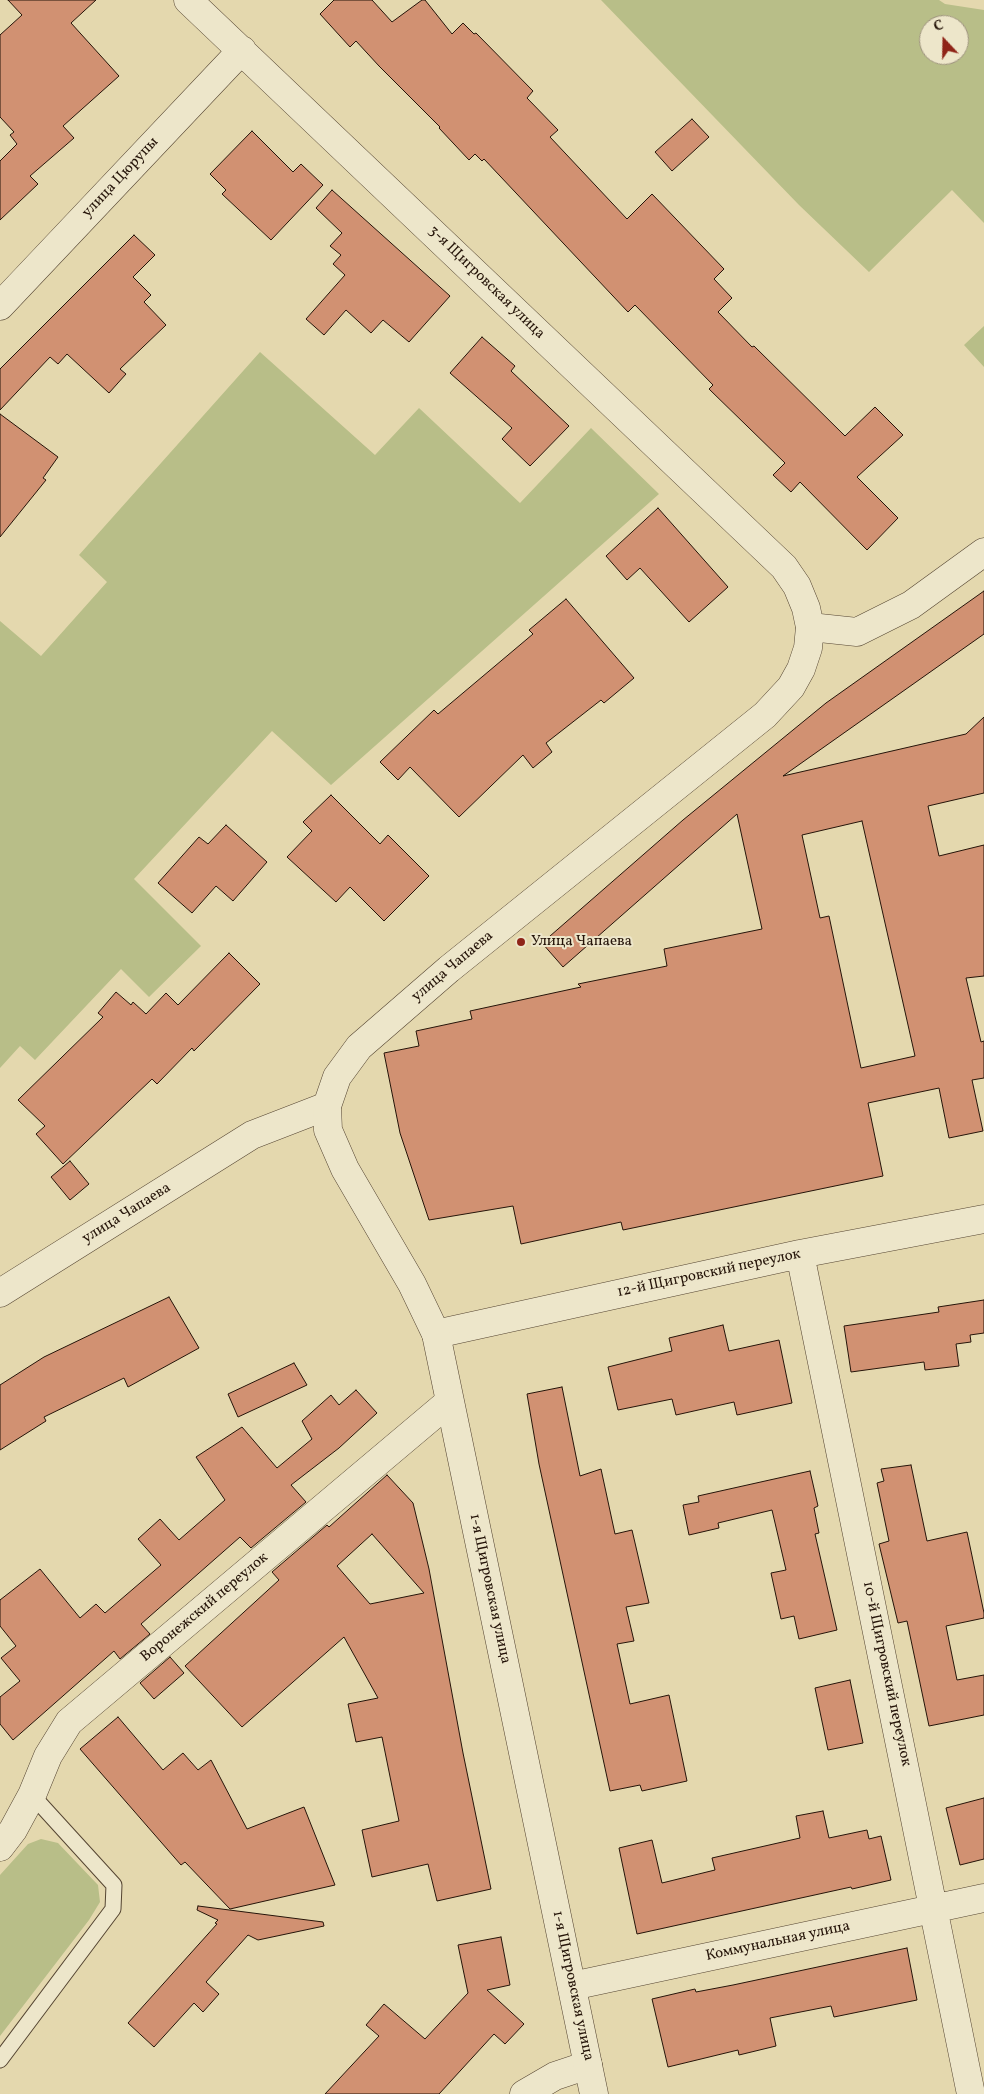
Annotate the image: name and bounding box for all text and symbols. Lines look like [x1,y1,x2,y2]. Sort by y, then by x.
north arrow [919,15,969,65]
text: С [931,16,946,37]
street label: улица Цюрупы [79,134,163,222]
street label: 3-я Щигровская улица [424,223,548,343]
street label: улица Чапаева [408,928,498,1006]
place label: Улица Чапаева [531,933,632,951]
marker: Улица Чапаева [515,936,527,948]
street label: улица Чапаева [79,1180,175,1248]
street label: 12-й Щигровский переулок [616,1246,802,1302]
street label: 1-я Щигровская улица [464,1512,514,1666]
street label: Воронежский переулок [138,1549,272,1667]
street label: 10-й Щигровский переулок [858,1580,914,1768]
street label: 1-я Щигровская улица [547,1909,597,2063]
street label: Коммунальная улица [704,1918,852,1966]

